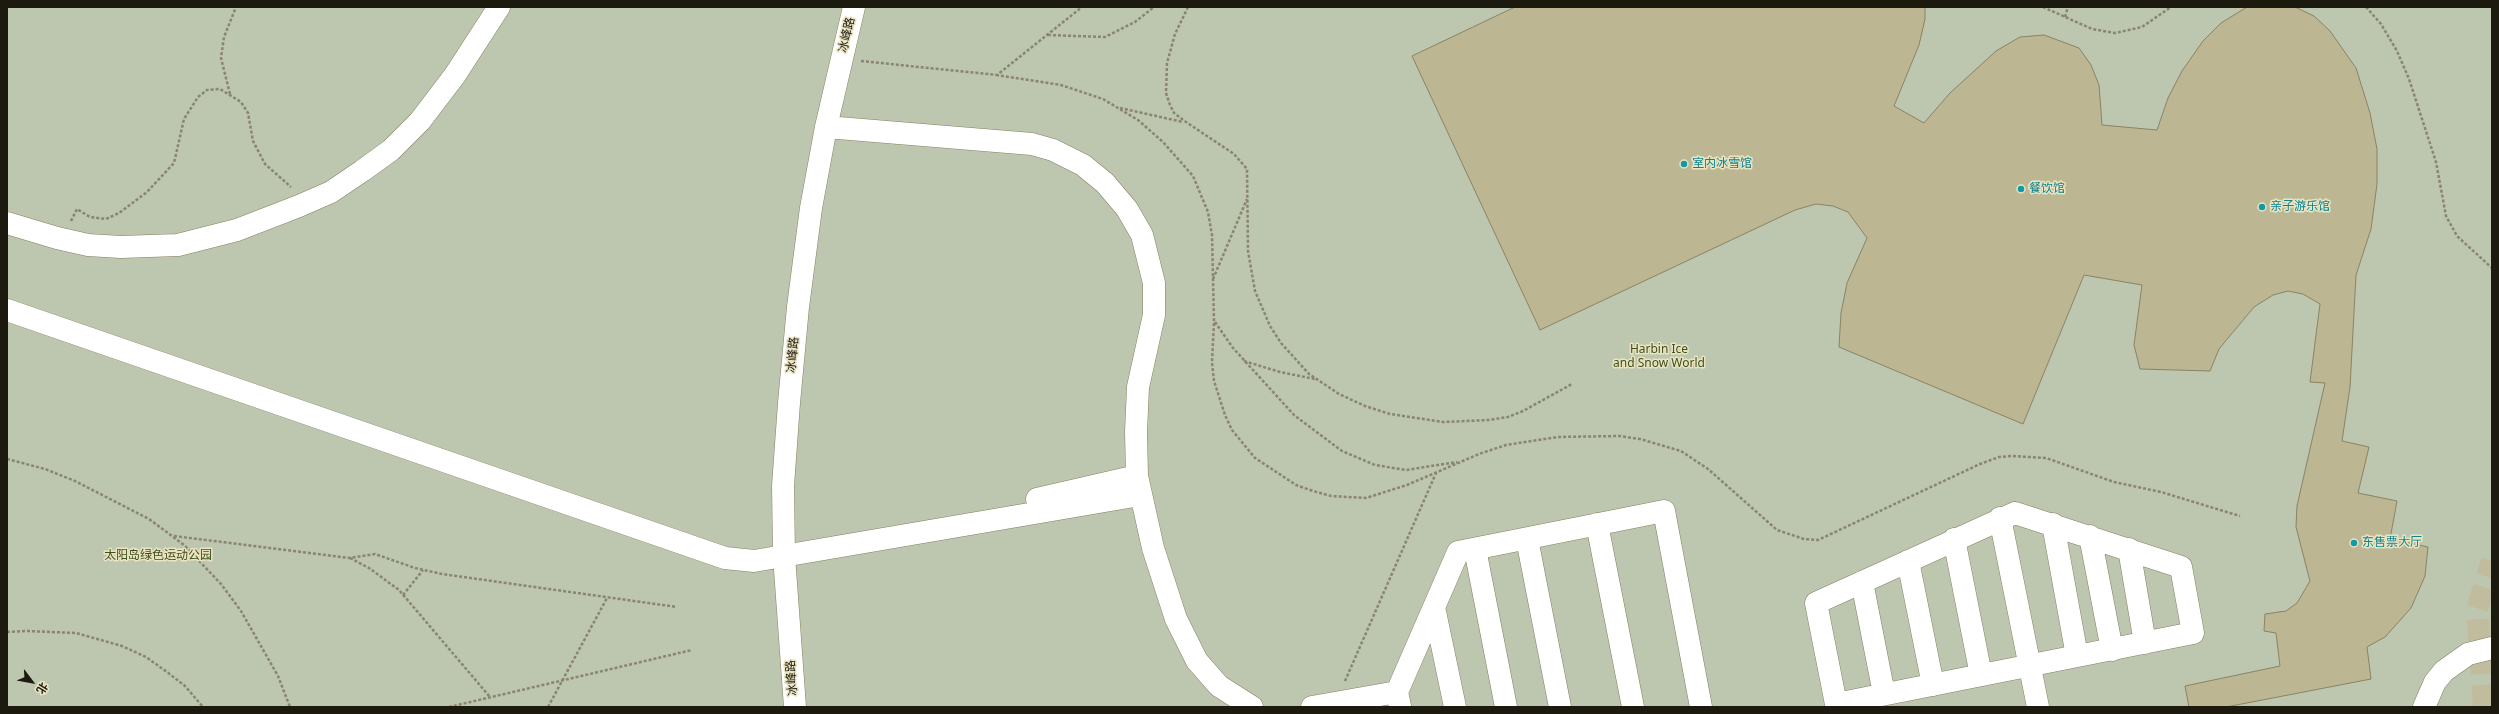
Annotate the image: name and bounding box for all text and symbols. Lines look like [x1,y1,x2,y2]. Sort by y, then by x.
street label: 冰峰路 [836,16,858,54]
place label: 室内冰雪馆 [1692,157,1752,171]
marker: 室内冰雪馆 [1679,159,1689,169]
place label: 餐饮馆 [2029,182,2065,196]
marker: 餐饮馆 [2016,184,2026,194]
place label: 亲子游乐馆 [2270,200,2330,214]
marker: 亲子游乐馆 [2257,202,2267,212]
street label: 冰峰路 [784,336,802,374]
park label: Harbin Ice and Snow World [1613,343,1705,371]
place label: 东售票大厅 [2362,536,2422,550]
marker: 东售票大厅 [2349,538,2359,548]
park label: 太阳岛绿色运动公园 [104,549,212,563]
street label: 冰峰路 [784,660,800,696]
north arrow [12,662,52,702]
text: 北 [33,680,52,697]

